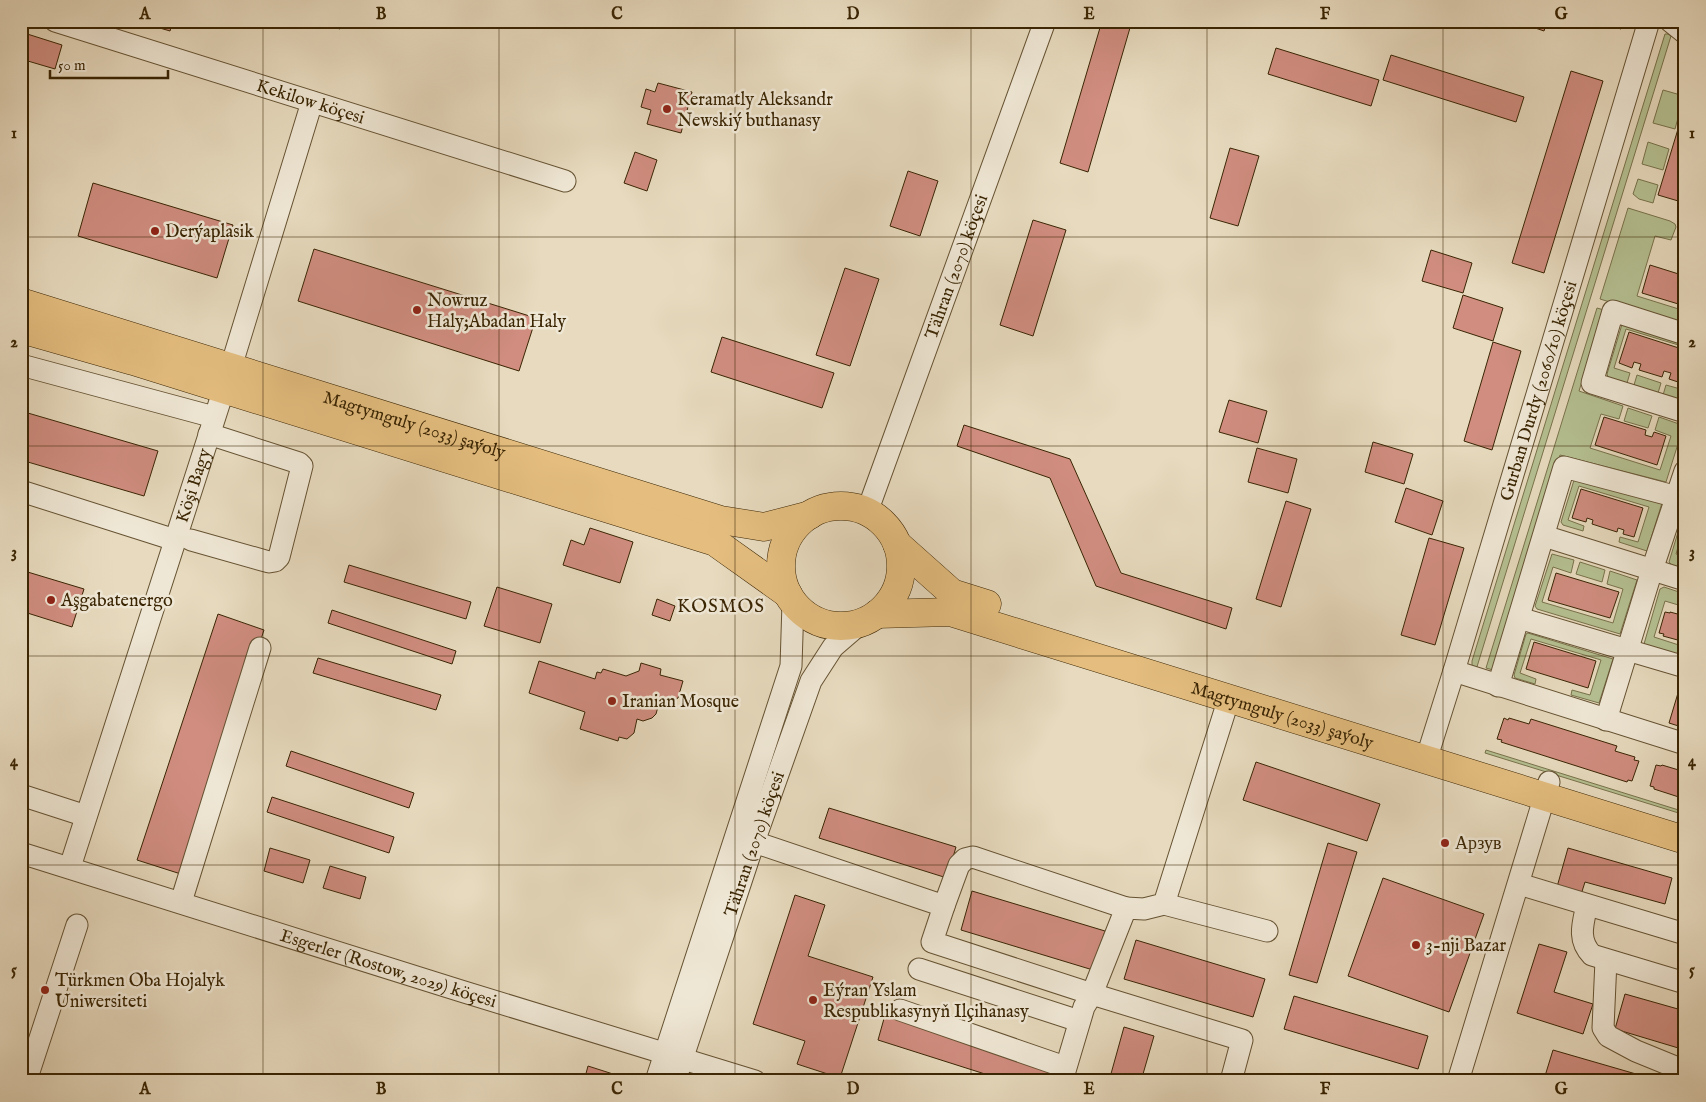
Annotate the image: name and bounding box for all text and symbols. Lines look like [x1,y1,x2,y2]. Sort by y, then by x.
text: A [139,5,152,25]
text: B [376,5,387,25]
text: C [611,5,623,25]
text: D [847,5,860,25]
text: E [1083,5,1095,25]
text: F [1320,5,1331,25]
text: G [1555,5,1568,25]
scale bar [50,48,168,80]
text: 50 m [58,56,86,75]
street label: Kekilow köçesi [253,75,367,130]
place label: Keramatly Aleksandr Newskiý buthanasy [677,89,833,133]
marker: Keramatly Aleksandr Newskiý buthanasy [661,103,673,115]
text: 1 [11,124,17,144]
text: 1 [1689,124,1695,144]
street label: Tähran (2070) köçesi [921,191,994,343]
place label: Derýaplasik [165,221,254,244]
marker: Derýaplasik [149,225,161,237]
street label: Gurban Durdy (2060/10) köçesi [1496,278,1583,504]
place label: Nowruz Haly;Abadan Haly [427,290,566,334]
marker: Nowruz Haly;Abadan Haly [411,304,423,316]
text: 2 [10,333,18,353]
text: 2 [1688,333,1696,353]
street label: Magtymguly (2033) şaýoly [320,387,508,465]
street label: Köşi Bagy [172,446,217,526]
text: 3 [11,543,17,563]
text: 3 [1689,543,1695,563]
place label: Aşgabatenergo [60,590,173,613]
marker: Aşgabatenergo [45,594,57,606]
district label: KOSMOS [677,595,765,619]
street label: Magtymguly (2033) şaýoly [1188,677,1376,756]
place label: Iranian Mosque [622,691,739,714]
marker: Iranian Mosque [606,695,618,707]
text: 4 [10,752,19,772]
text: 4 [1688,752,1697,772]
street label: Tähran (2070) köçesi [720,768,791,920]
place label: Арзув [1455,833,1501,856]
marker: Арзув [1439,837,1451,849]
street label: Esgerler (Rostow, 2029) köçesi [277,925,499,1014]
place label: 3-nji Bazar [1426,935,1506,958]
marker: 3-nji Bazar [1410,939,1422,951]
text: 5 [11,961,17,981]
text: 5 [1689,961,1695,981]
place label: Türkmen Oba Hojalyk Uniwersiteti [55,970,225,1014]
place label: Eýran Yslam Respublikasynyň Ilçihanasy [823,980,1029,1024]
marker: Türkmen Oba Hojalyk Uniwersiteti [39,984,51,996]
marker: Eýran Yslam Respublikasynyň Ilçihanasy [807,994,819,1006]
text: A [139,1080,152,1100]
text: B [376,1080,387,1100]
text: C [611,1080,623,1100]
text: D [847,1080,860,1100]
text: E [1083,1080,1095,1100]
text: F [1320,1080,1331,1100]
text: G [1555,1080,1568,1100]

